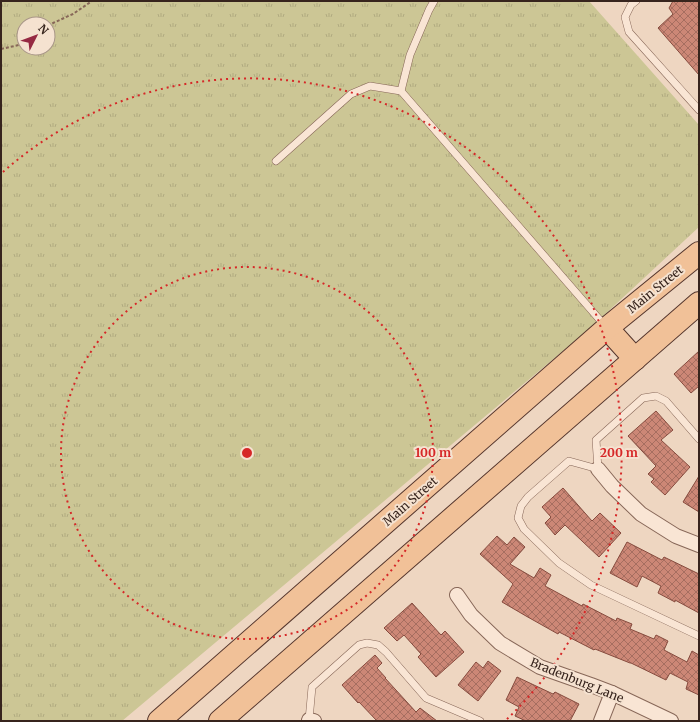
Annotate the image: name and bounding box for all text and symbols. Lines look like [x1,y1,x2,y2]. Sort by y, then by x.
north arrow [16,16,56,56]
text: N [35,21,52,37]
street label: Main Street [624,262,686,316]
text: 100 m [415,445,451,460]
text: 200 m [600,445,638,460]
centre of rings [240,446,254,460]
street label: Main Street [380,473,441,529]
street label: Bradenburg Lane [528,654,626,706]

